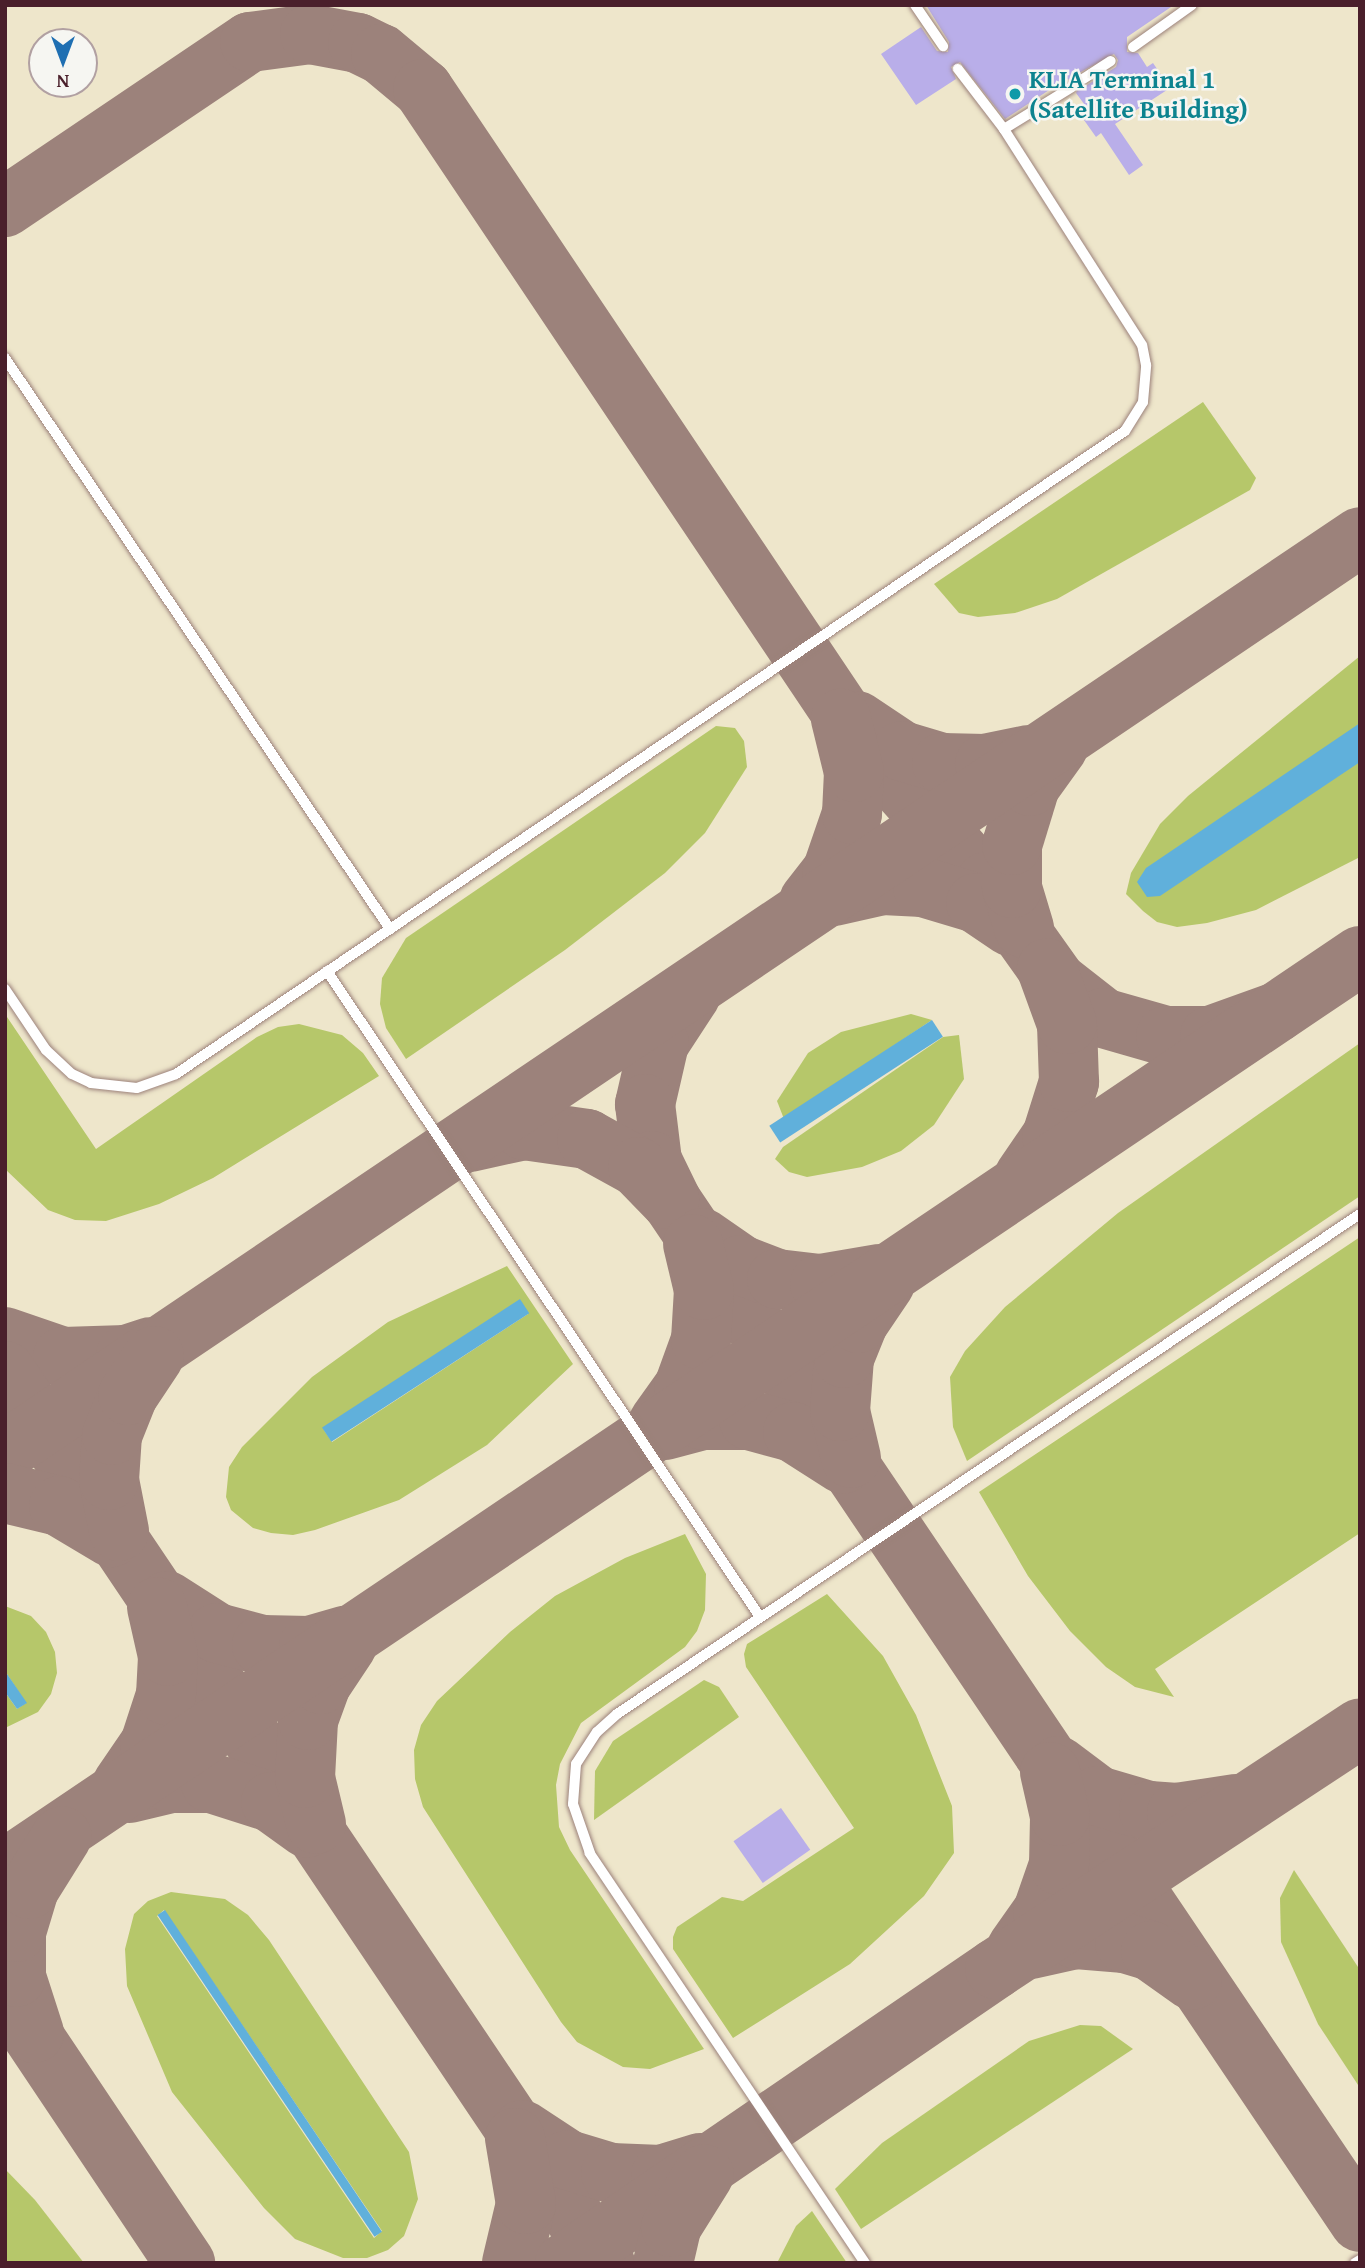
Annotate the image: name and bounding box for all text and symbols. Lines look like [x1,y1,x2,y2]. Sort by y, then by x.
north arrow [28,28,98,98]
place label: KLIA Terminal 1 (Satellite Building) [1029,63,1248,124]
text: N [57,68,69,96]
marker: KLIA Terminal 1 (Satellite Building) [1007,86,1023,102]

